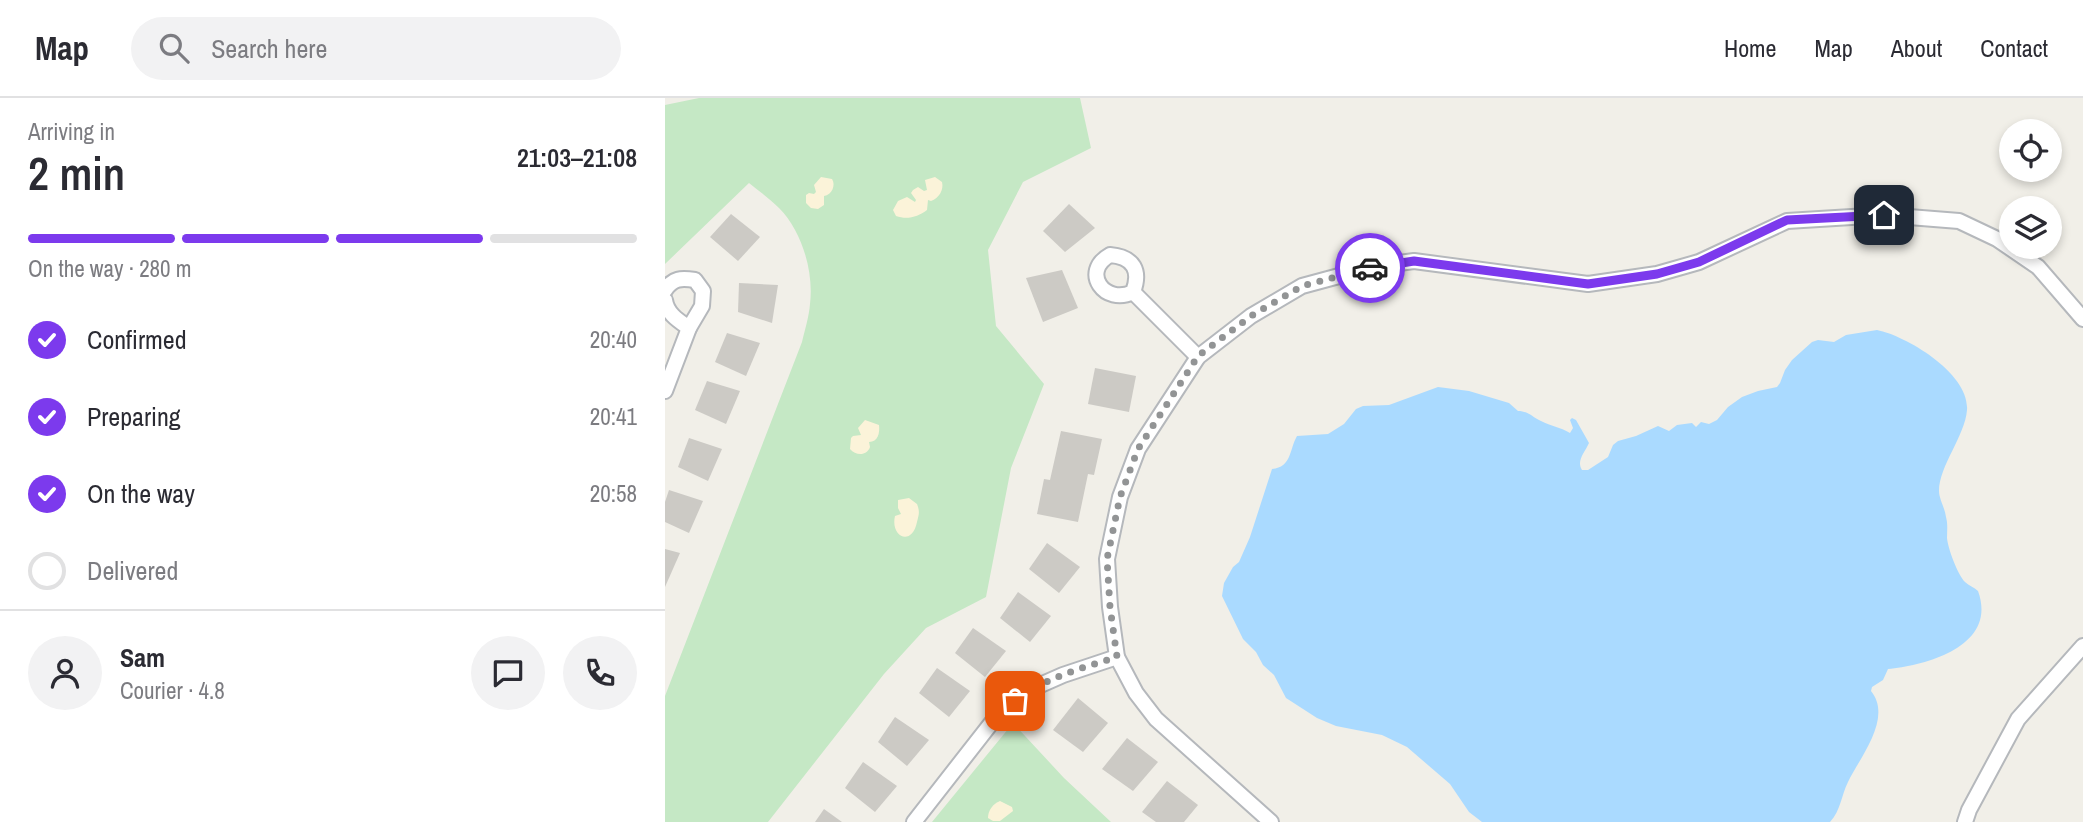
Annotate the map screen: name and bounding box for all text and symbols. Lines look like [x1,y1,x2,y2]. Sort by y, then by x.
search box [131,17,621,80]
text: Map [35,26,89,70]
icon: search [155,29,193,67]
text: Search here [211,31,327,66]
text: Home [1724,32,1776,64]
text: Map [1814,32,1853,64]
text: About [1891,32,1942,64]
text: Contact [1980,32,2048,64]
text: Arriving in [28,116,115,147]
map controls [1999,119,2062,259]
button: locate [1999,119,2062,182]
text: 21:03–21:08 [517,140,637,175]
text: 2 min [28,142,125,204]
pin [1854,185,1914,245]
icon: home [1865,196,1903,234]
button: layers [1999,196,2062,259]
courier [1335,233,1405,303]
icon: car [1351,249,1389,287]
text: On the way · 280 m [28,253,192,284]
icon: check [28,321,66,359]
text: Confirmed [87,322,187,357]
text: 20:40 [590,324,637,355]
icon: check [28,398,66,436]
text: Preparing [87,399,181,434]
text: 20:41 [590,401,637,432]
icon: check [28,475,66,513]
text: On the way [87,476,195,511]
text: 20:58 [590,478,637,509]
text: Delivered [87,553,178,588]
button: person [28,636,102,710]
button: chat [471,636,545,710]
button: phone [563,636,637,710]
text: Sam [120,640,165,675]
pin [985,671,1045,731]
text: Courier · 4.8 [120,675,225,706]
icon: bag [996,682,1034,720]

